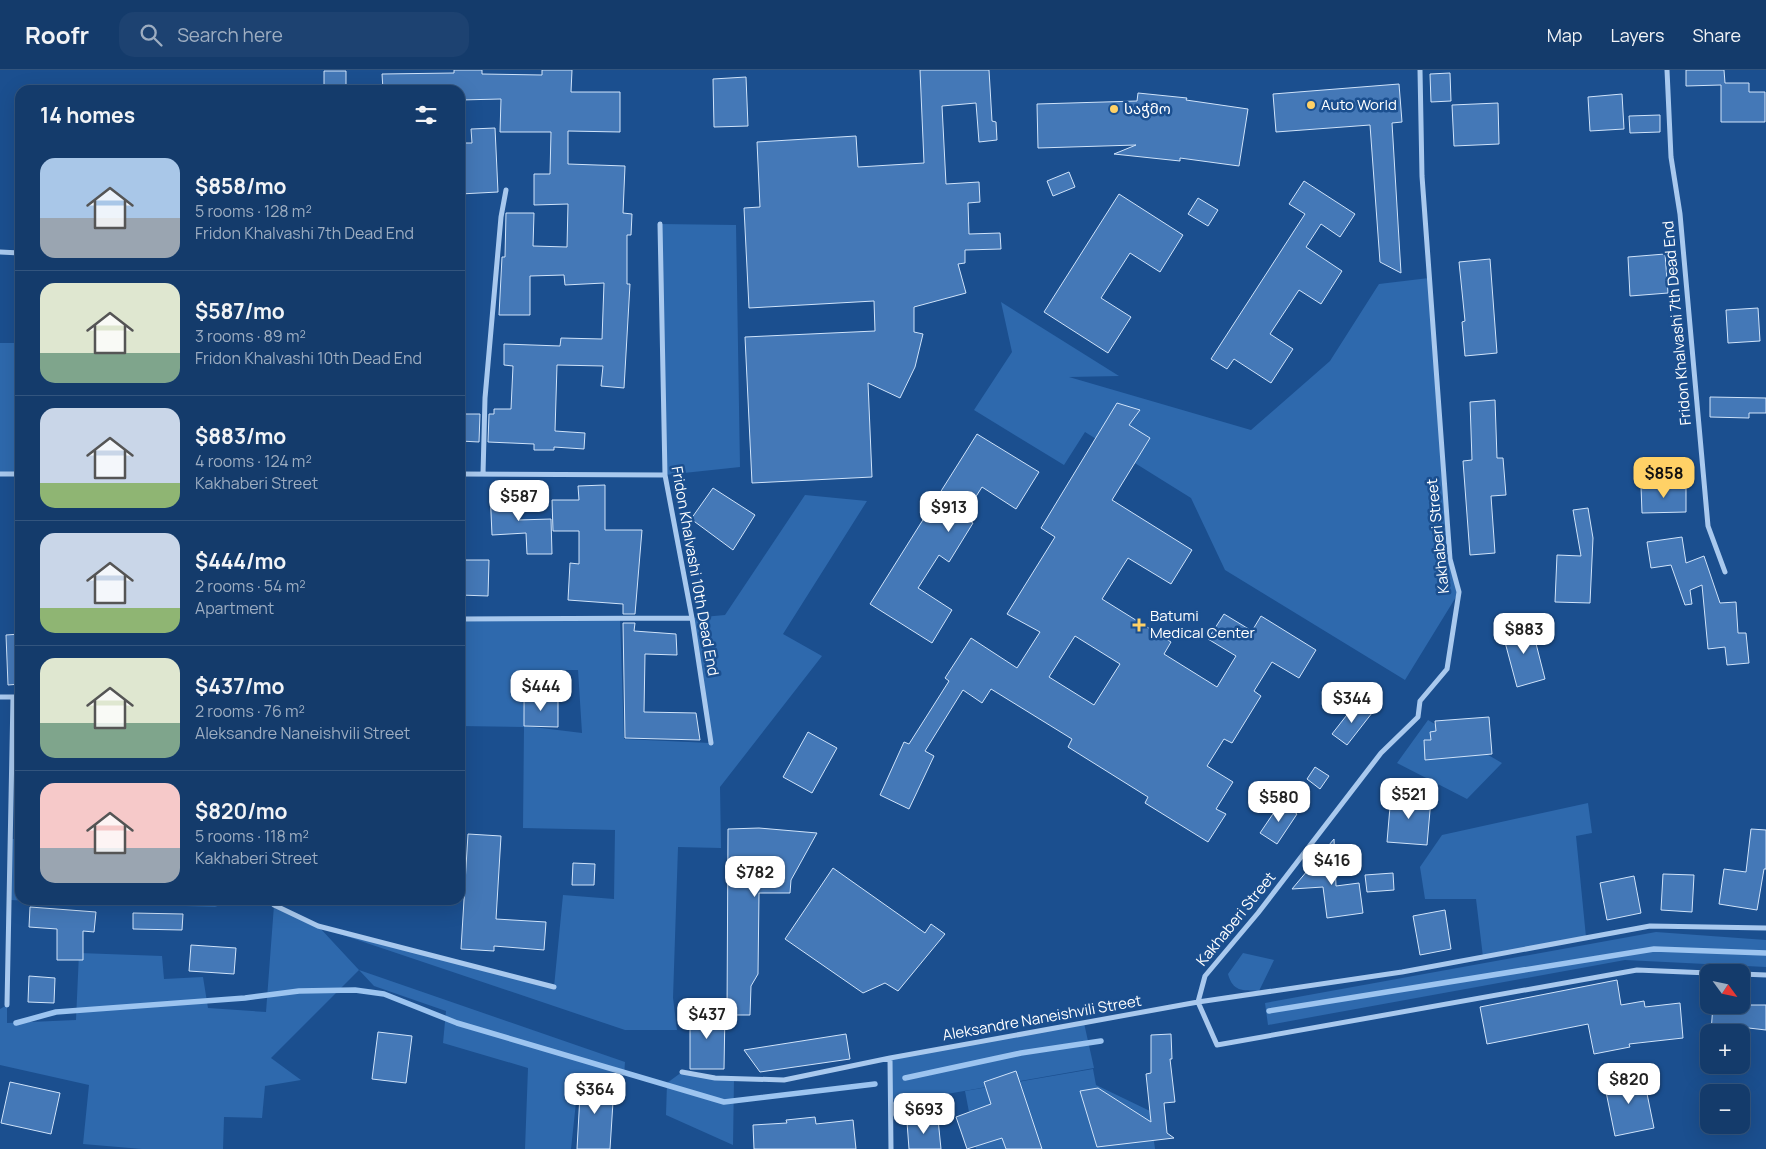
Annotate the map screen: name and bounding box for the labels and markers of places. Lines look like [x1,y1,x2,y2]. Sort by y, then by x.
place label: Auto World [1321,94,1397,115]
place label: საჭმო [1124,98,1171,119]
marker: Auto World [1305,99,1317,111]
marker: საჭმო [1108,103,1120,115]
pin: $858 [1634,456,1694,499]
pin: $587 [489,480,549,522]
pin: $913 [919,490,979,533]
place label: Batumi Medical Center [1150,605,1256,643]
pin: $883 [1494,612,1554,655]
marker: Batumi Medical Center [1132,618,1146,632]
pin: $444 [511,670,571,712]
pin: $344 [1322,682,1382,724]
pin: $521 [1379,778,1439,820]
pin: $580 [1249,780,1309,823]
pin: $416 [1302,844,1362,886]
pin: $782 [725,856,785,898]
pin: $437 [677,998,737,1040]
pin: $820 [1599,1062,1659,1105]
pin: $364 [565,1072,625,1115]
pin: $693 [894,1092,954,1135]

